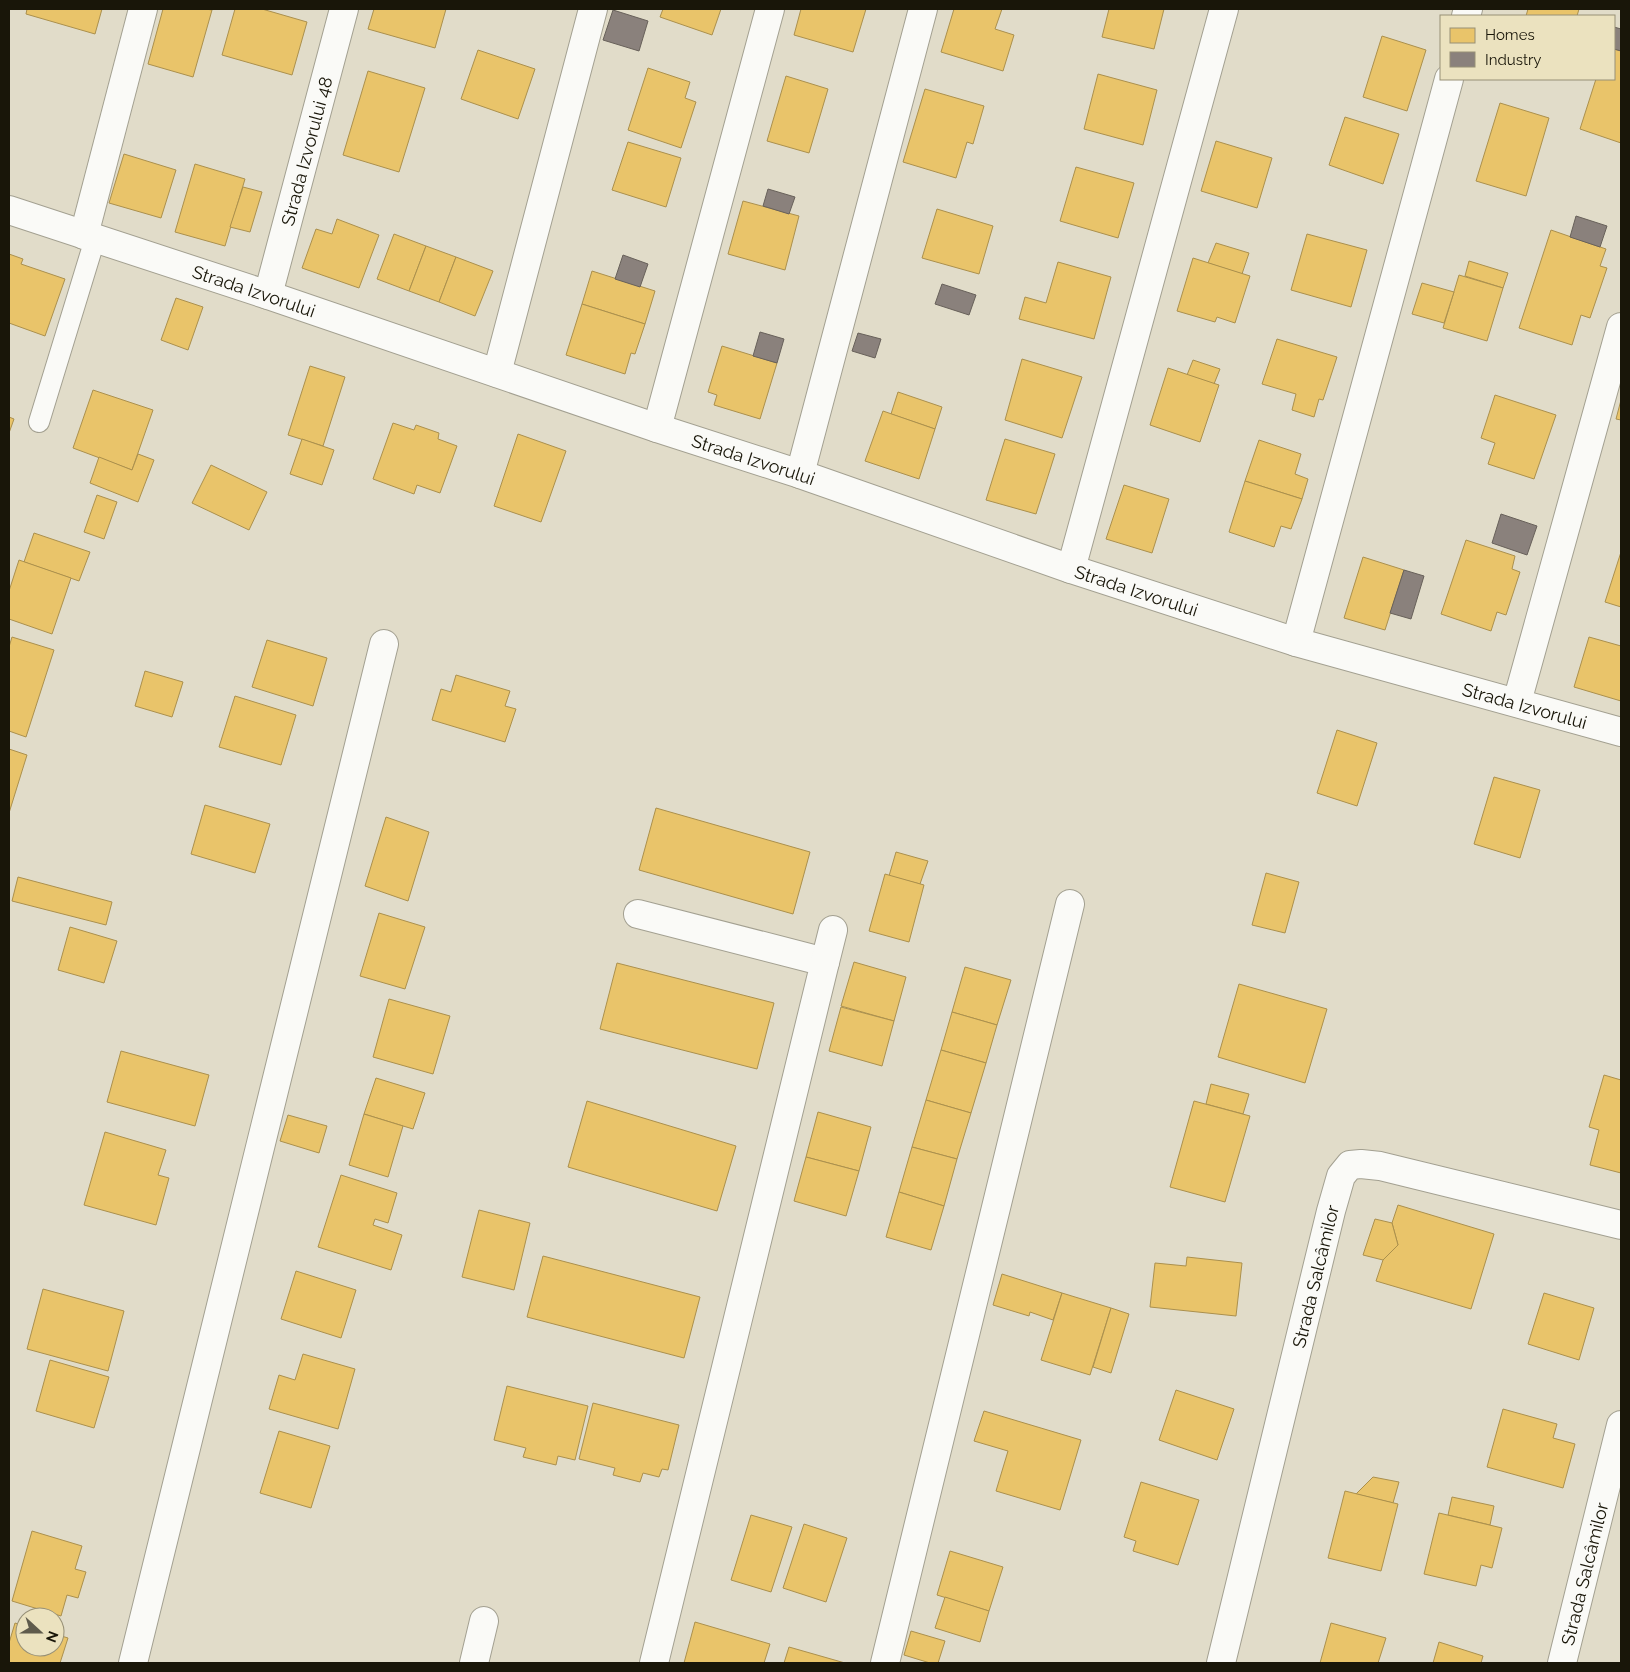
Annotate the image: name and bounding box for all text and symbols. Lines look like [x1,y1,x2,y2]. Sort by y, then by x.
legend [1440,15,1615,80]
text: Homes [1485,26,1535,44]
text: Industry [1485,51,1541,69]
street label: Strada Izvorului 48 [276,74,336,228]
street label: Strada Izvorului [190,260,318,321]
street label: Strada Izvorului [689,429,818,489]
street label: Strada Izvorului [1072,560,1201,620]
street label: Strada Izvorului [1460,678,1589,733]
street label: Strada Salcâmilor [1288,1202,1343,1350]
street label: Strada Salcâmilor [1556,1500,1612,1647]
north arrow [15,1607,65,1657]
text: N [43,1629,62,1645]

